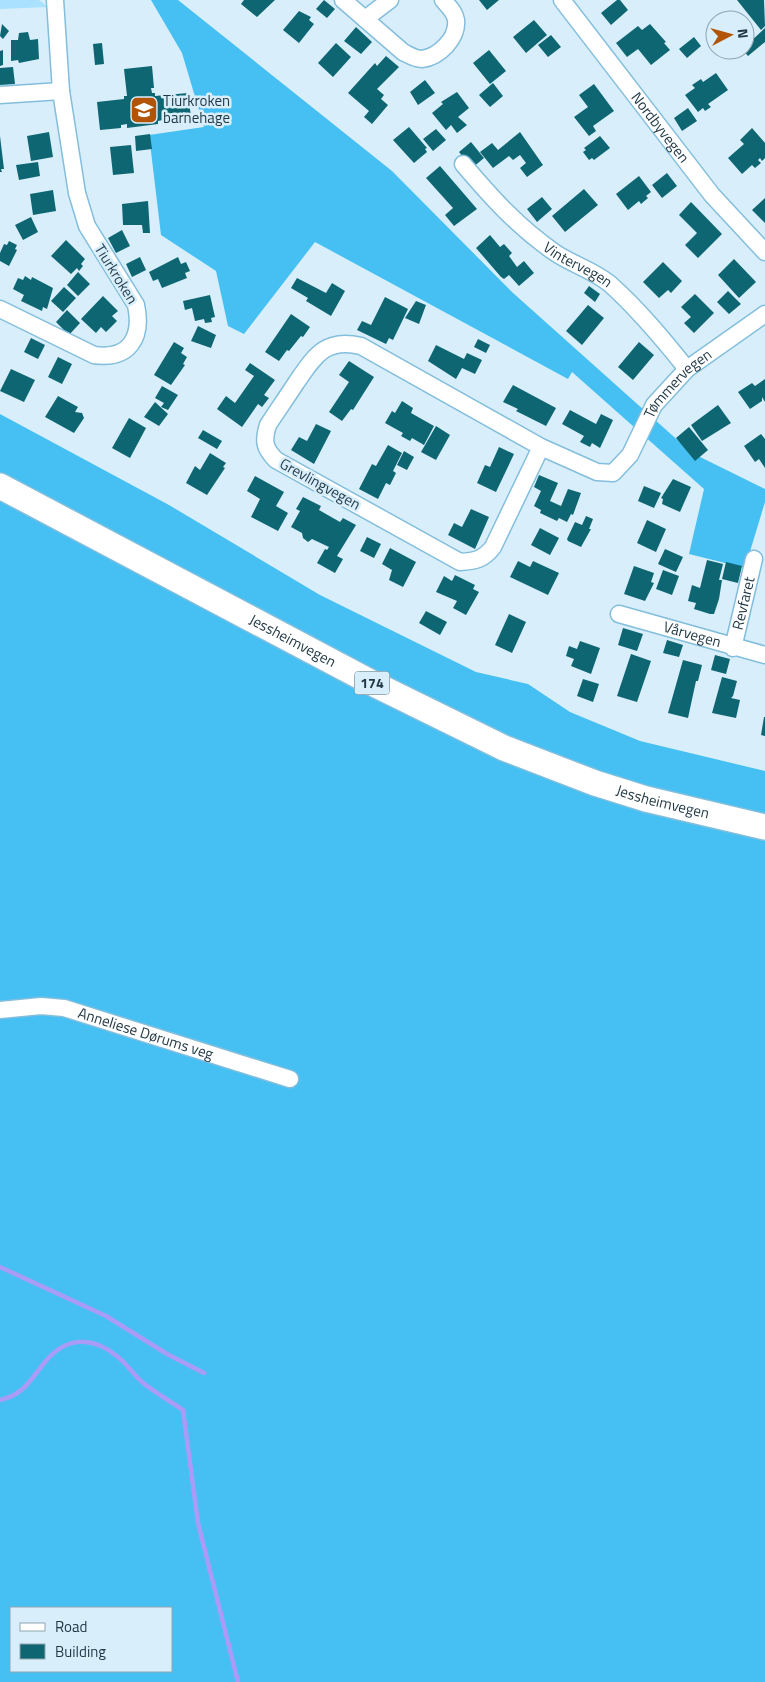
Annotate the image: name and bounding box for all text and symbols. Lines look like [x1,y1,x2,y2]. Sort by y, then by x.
north arrow [705,10,755,60]
text: N [732,28,754,40]
street label: Nordbyvegen [626,87,695,168]
place label: Tiurkroken barnehage [163,89,230,129]
school or university icon: Tiurkroken barnehage [129,95,159,125]
street label: Vintervegen [539,236,618,293]
street label: Tiurkroken [89,239,144,308]
street label: Tømmervegen [637,343,716,422]
street label: Grevlingvegen [276,452,365,515]
street label: Revfaret [726,573,761,632]
street label: Jessheimvegen [245,608,340,673]
street label: Vårvegen [661,615,724,653]
road number: 174 [354,671,390,694]
street label: Jessheimvegen [613,778,712,825]
street label: Anneliese Dørums veg [75,1001,217,1065]
legend [10,1607,172,1672]
text: Road [55,1615,87,1638]
text: Building [55,1640,106,1663]

